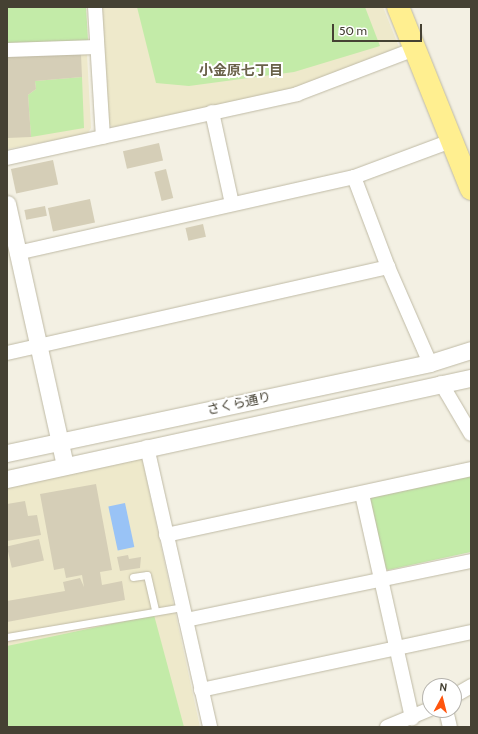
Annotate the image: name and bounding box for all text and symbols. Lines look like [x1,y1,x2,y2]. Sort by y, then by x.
scale bar [334,16,424,42]
text: 50 m [339,23,367,38]
district label: 小金原七丁目 [199,62,283,78]
street label: さくら通り [206,389,272,417]
north arrow [422,678,462,718]
text: N [439,680,448,695]

